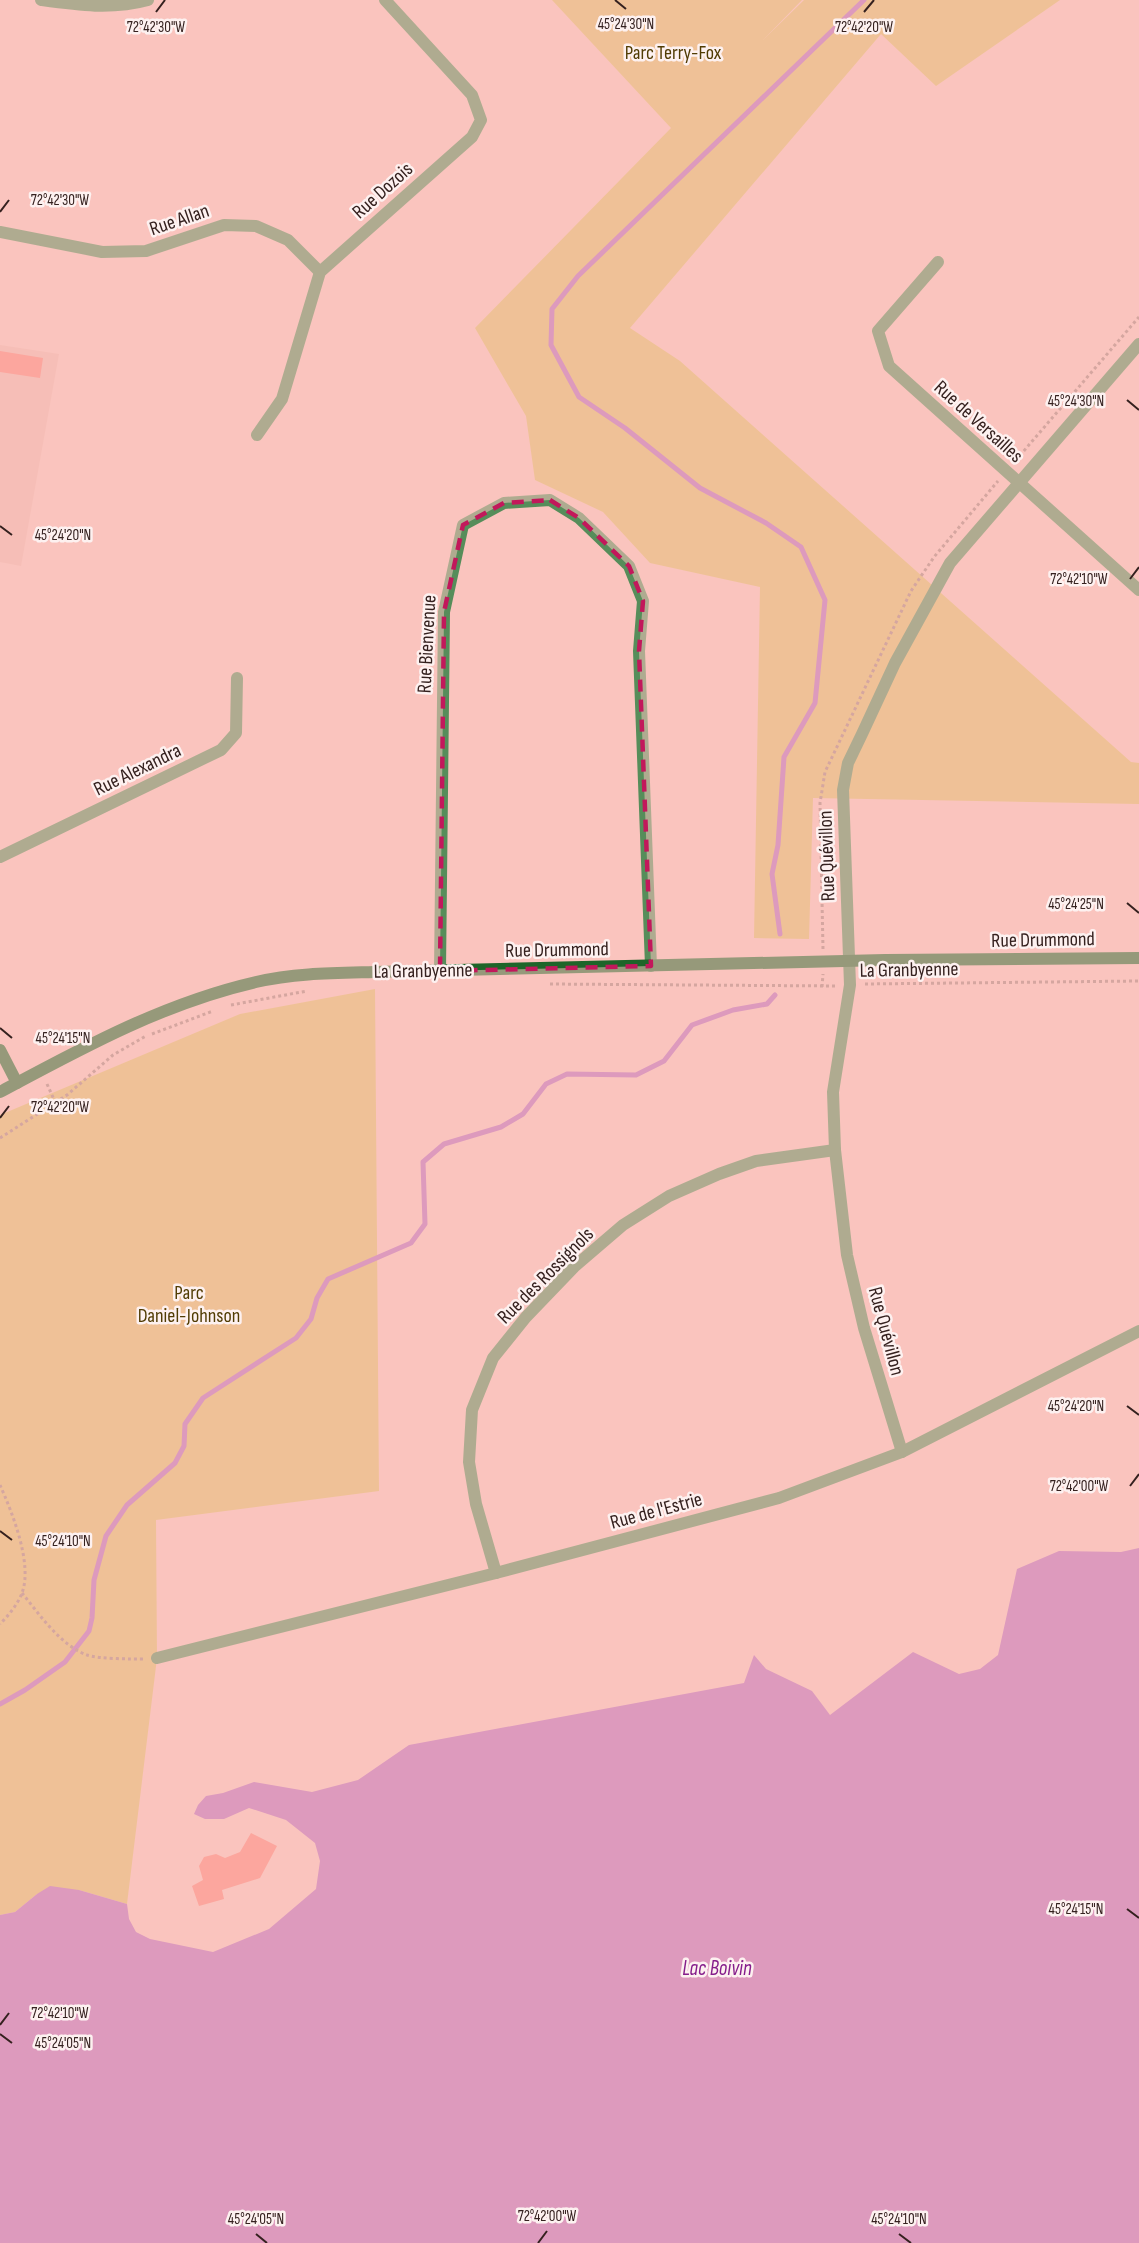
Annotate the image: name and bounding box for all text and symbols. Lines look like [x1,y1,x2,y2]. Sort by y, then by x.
text: 45°24'30"N [598,15,654,34]
text: 72°42'30"W [127,18,185,37]
text: 72°42'20"W [835,18,893,37]
park label: Parc Terry-Fox [625,41,722,65]
street label: Rue Dozois [348,157,418,224]
text: 72°42'30"W [31,191,89,210]
street label: Rue Allan [146,199,212,241]
street label: Rue de Versailles [929,376,1028,468]
text: 45°24'30"N [1048,392,1104,411]
text: 45°24'20"N [35,526,91,545]
text: 72°42'10"W [1050,570,1108,589]
street label: Rue Bienvenue [412,594,442,694]
street label: Rue Alexandra [90,738,185,801]
street label: Rue Quévillon [813,810,841,902]
text: 45°24'25"N [1048,895,1104,914]
street label: Rue Drummond [991,927,1095,953]
street label: Rue Drummond [505,937,609,963]
street label: La Granbyenne [859,957,959,983]
street label: La Granbyenne [373,958,473,984]
text: 45°24'15"N [36,1029,90,1048]
text: 72°42'20"W [31,1098,89,1117]
street label: Rue des Rossignols [493,1223,599,1329]
park label: Parc Daniel-Johnson [138,1281,240,1328]
street label: Rue Quévillon [863,1284,909,1378]
text: 45°24'20"N [1048,1397,1104,1416]
text: 72°42'00"W [1050,1477,1109,1496]
street label: Rue de l'Estrie [608,1487,705,1535]
text: 45°24'10"N [35,1532,91,1551]
text: 45°24'15"N [1049,1900,1103,1919]
water label: Lac Boivin [682,1956,752,1981]
text: 72°42'10"W [31,2004,89,2023]
text: 45°24'05"N [35,2034,91,2053]
text: 72°42'00"W [518,2207,577,2226]
text: 45°24'05"N [228,2210,284,2229]
text: 45°24'10"N [871,2210,927,2229]

